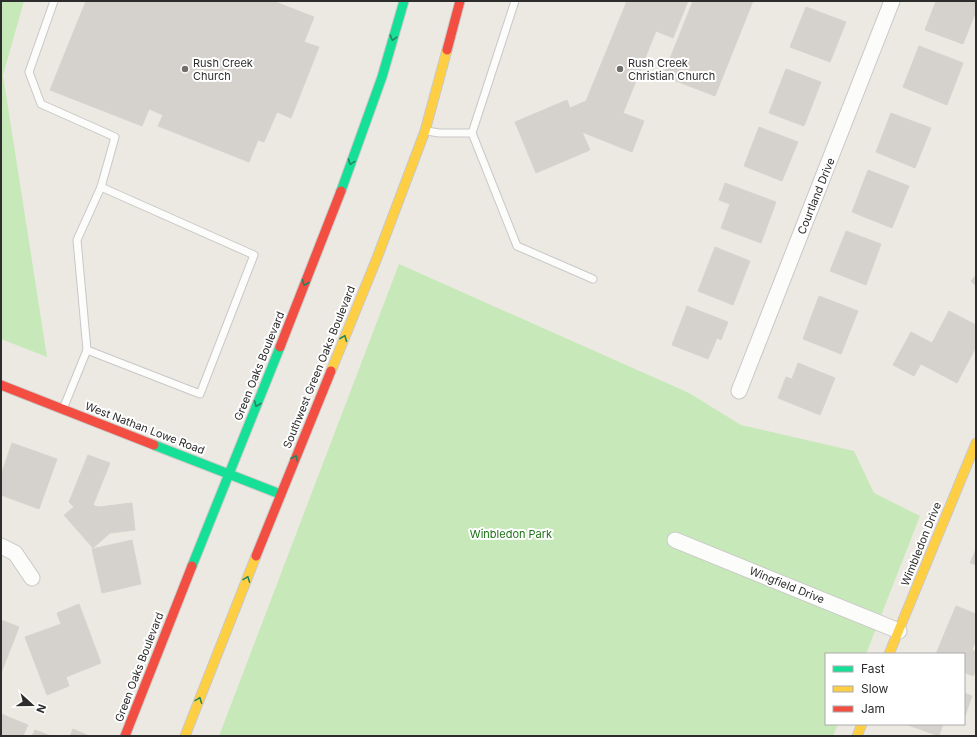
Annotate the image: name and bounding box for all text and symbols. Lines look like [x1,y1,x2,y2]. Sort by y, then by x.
one-way arrow [389,35,398,42]
place label: Rush Creek Church [193,56,253,83]
place label: Rush Creek Christian Church [628,56,715,83]
marker: Rush Creek Church [180,64,190,74]
marker: Rush Creek Christian Church [615,64,625,74]
street label: Courtland Drive [794,156,838,236]
one-way arrow [348,158,356,165]
one-way arrow [301,279,309,286]
street label: Southwest Green Oaks Boulevard [280,284,358,450]
street label: Green Oaks Boulevard [231,309,287,423]
one-way arrow [339,334,347,342]
street label: West Nathan Lowe Road [83,399,207,457]
one-way arrow [253,400,261,407]
one-way arrow [290,454,298,462]
street label: Wimbledon Drive [898,500,944,588]
park label: Winbledon Park [470,527,552,541]
street label: Wingfield Drive [747,564,827,606]
one-way arrow [242,575,250,582]
street label: Green Oaks Boulevard [112,610,166,724]
legend [825,653,965,725]
text: Fast [861,661,885,676]
text: Slow [861,681,889,696]
north arrow [12,685,52,725]
one-way arrow [195,696,203,703]
text: Jam [861,701,885,716]
text: N [33,702,49,715]

